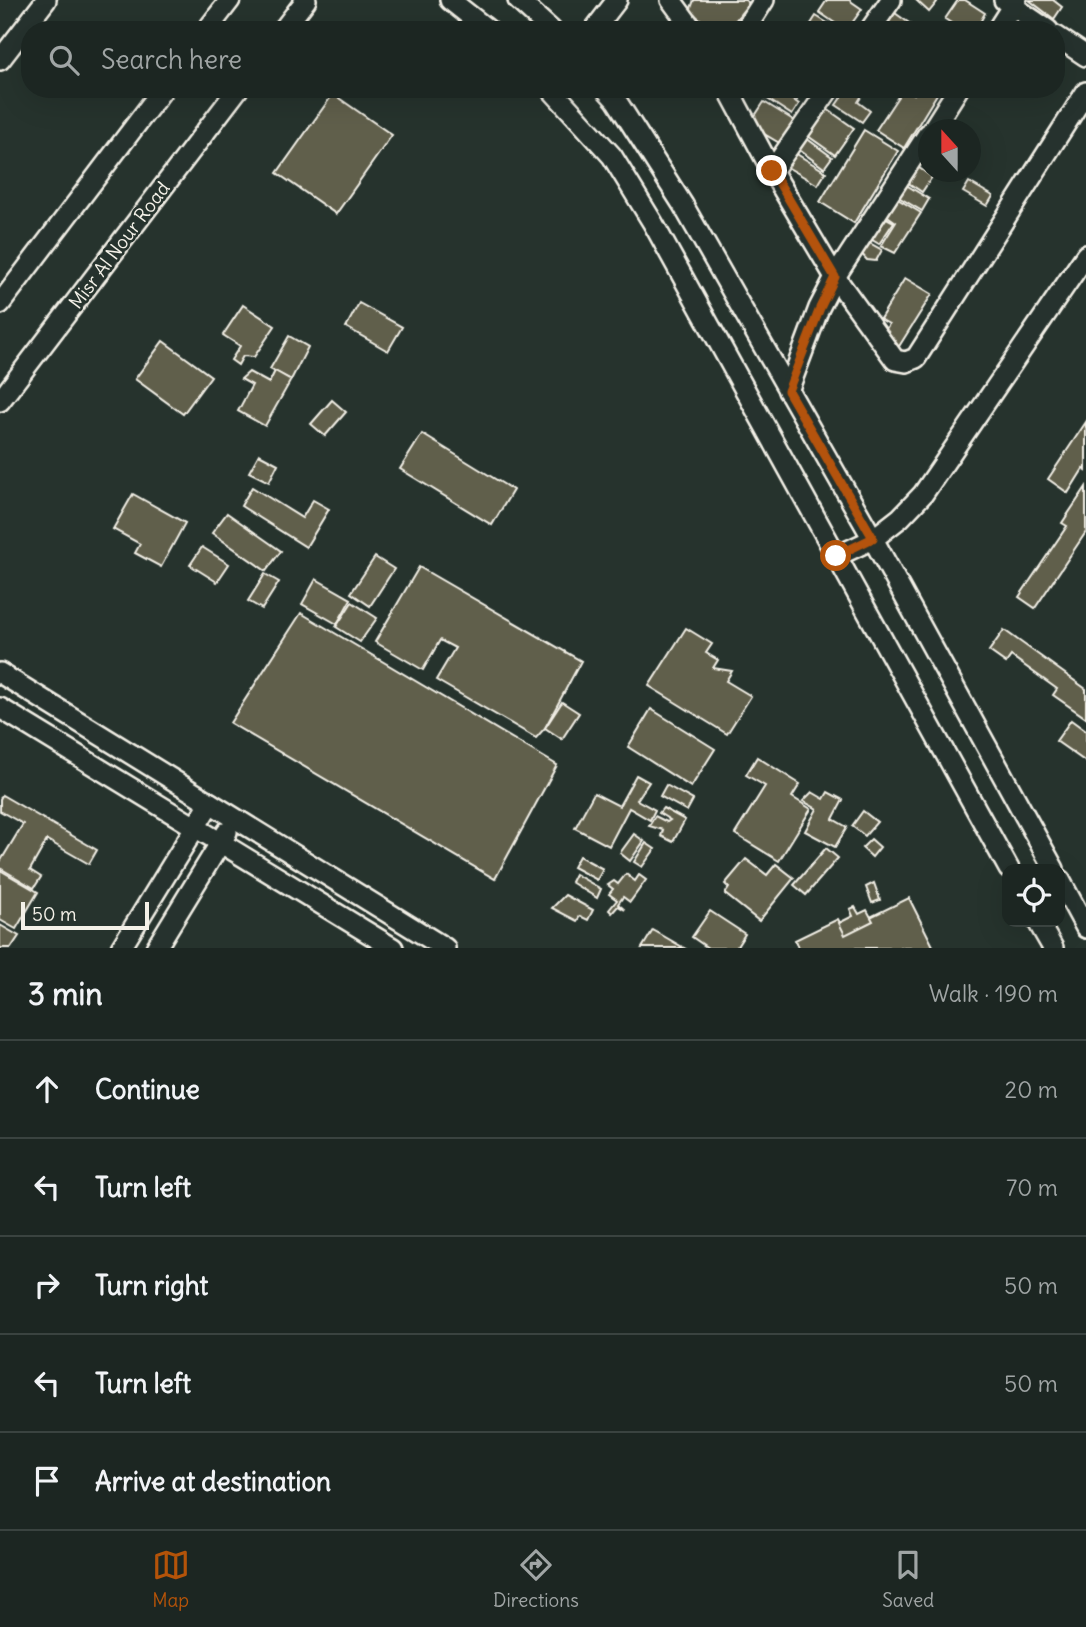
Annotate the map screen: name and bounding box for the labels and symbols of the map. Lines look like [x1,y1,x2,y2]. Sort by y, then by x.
north arrow [918,119,981,182]
route end [756,155,787,186]
street label: Misr Al Nour Road [63,177,175,313]
route start [820,540,851,571]
scale bar [21,899,149,931]

